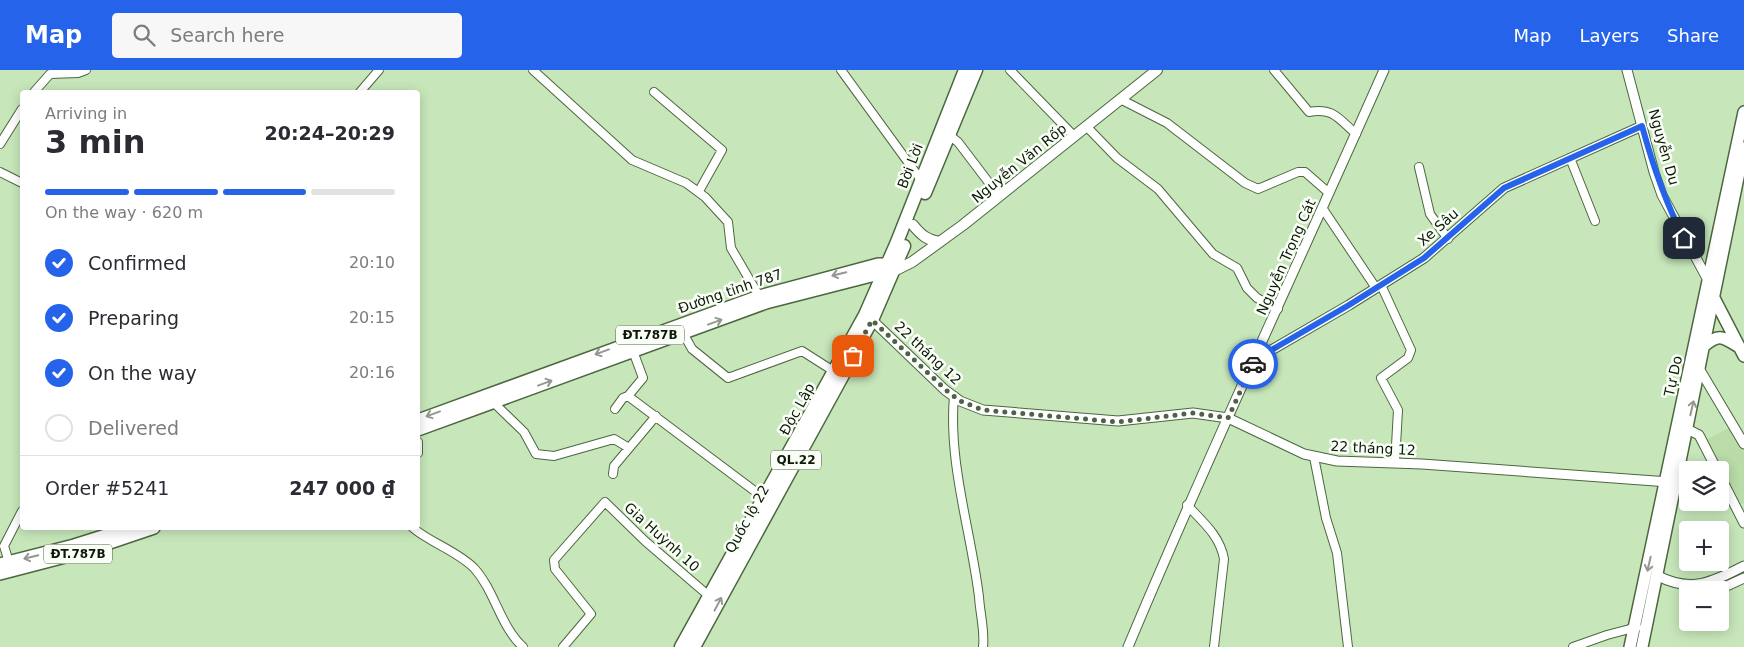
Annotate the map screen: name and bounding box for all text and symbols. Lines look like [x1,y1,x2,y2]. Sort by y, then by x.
search box [112,13,462,58]
text: Map [25,21,82,49]
icon: search [130,21,158,49]
text: Search here [170,24,284,46]
text: Map [1513,25,1551,46]
text: Layers [1579,25,1639,46]
text: Share [1667,25,1719,46]
text: Arriving in [45,104,127,123]
street label: Nguyễn Du [1646,107,1682,187]
street label: Nguyễn Văn Rốp [968,120,1070,206]
text: 20:24–20:29 [265,122,395,144]
text: 3 min [45,123,146,161]
street label: Bời Lời [894,141,926,191]
street label: Nguyễn Trọng Cát [1253,196,1319,318]
text: On the way · 620 m [45,203,203,222]
street label: Xe Sâu [1414,205,1462,249]
pin [1663,217,1705,259]
icon: home [1670,224,1698,252]
icon: check [45,249,73,277]
text: Confirmed [88,252,187,274]
text: 20:10 [349,253,395,272]
street label: Đường tỉnh 787 [676,266,784,316]
one-way arrow [832,270,848,279]
icon: check [45,304,73,332]
text: Preparing [88,307,179,329]
text: 20:15 [349,308,395,327]
one-way arrow [707,317,722,326]
street label: 22 tháng 12 [891,318,965,388]
road number: ĐT.787B [616,326,684,344]
pin [832,335,874,377]
courier [1228,339,1278,389]
icon: bag [839,342,867,370]
one-way arrow [594,348,610,358]
icon: car [1239,350,1267,378]
street label: Tự Do [1661,354,1685,399]
icon: check [45,359,73,387]
text: On the way [88,362,197,384]
text: 20:16 [349,363,395,382]
one-way arrow [537,378,553,387]
street label: Độc Lập [776,380,818,438]
one-way arrow [1688,401,1697,417]
one-way arrow [426,410,441,419]
text: Delivered [88,417,179,439]
street label: 22 tháng 12 [1330,438,1416,458]
road number: QL.22 [771,450,821,470]
map controls [1679,461,1729,631]
button: layers [1679,461,1729,511]
text: Order #5241 [45,477,169,499]
text: 247 000 ₫ [289,477,395,499]
street label: Quốc lộ 22 [722,482,772,556]
street label: Gia Huỳnh 10 [621,499,703,575]
button: + [1679,521,1729,571]
road number: ĐT.787B [44,544,112,564]
one-way arrow [23,552,39,562]
one-way arrow [1644,555,1653,571]
button: − [1679,581,1729,631]
one-way arrow [713,598,723,612]

